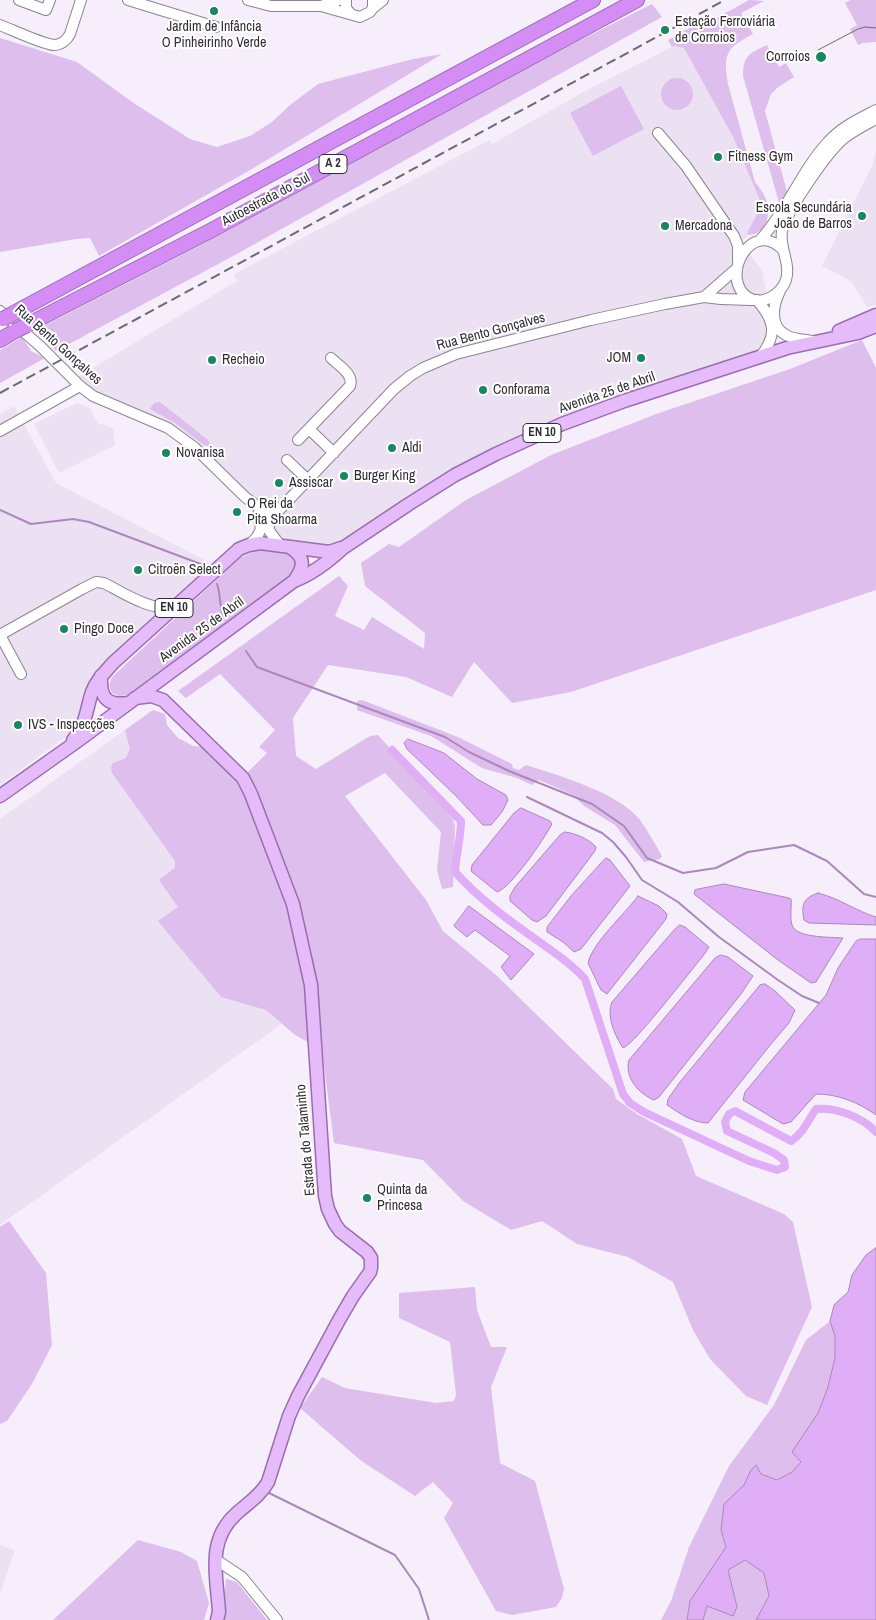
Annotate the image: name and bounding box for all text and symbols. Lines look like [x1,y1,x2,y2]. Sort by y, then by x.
marker: Jardim de Infância O Pinheirinho Verde [208,5,220,17]
place label: Estação Ferroviária de Corroios [675,14,775,46]
place label: Jardim de Infância O Pinheirinho Verde [162,19,266,52]
marker: Estação Ferroviária de Corroios [659,24,671,36]
place label: Corroios [766,49,810,65]
marker: Corroios [814,50,828,64]
place label: Fitness Gym [728,149,793,165]
marker: Fitness Gym [712,151,724,163]
road number: A 2 [319,154,347,173]
street label: Autoestrada do Sul [219,170,313,230]
place label: Escola Secundária João de Barros [756,200,852,232]
marker: Escola Secundária João de Barros [856,210,868,222]
place label: Mercadona [675,218,732,234]
marker: Mercadona [659,220,671,232]
street label: Rua Bento Gonçalves [11,301,105,389]
street label: Rua Bento Gonçalves [435,309,547,355]
place label: JOM [607,350,631,366]
place label: Recheio [222,352,265,368]
marker: JOM [635,352,647,364]
marker: Recheio [206,354,218,366]
street label: Avenida 25 de Abril [557,369,657,417]
place label: Conforama [493,382,550,398]
marker: Conforama [477,384,489,396]
road number: EN 10 [523,423,561,442]
place label: Aldi [402,440,422,456]
marker: Aldi [386,442,398,454]
place label: Novanisa [176,445,224,461]
marker: Novanisa [160,447,172,459]
place label: Burger King [354,468,415,484]
marker: Burger King [338,470,350,482]
place label: Assiscar [289,475,333,491]
marker: Assiscar [273,477,285,489]
place label: O Rei da Pita Shoarma [247,496,317,528]
marker: O Rei da Pita Shoarma [231,506,243,518]
place label: Citroën Select [148,562,221,578]
marker: Citroën Select [132,564,144,576]
street label: Avenida 25 de Abril [156,594,248,666]
road number: EN 10 [155,598,193,618]
place label: Pingo Doce [74,621,134,637]
marker: Pingo Doce [58,623,70,635]
place label: IVS - Inspecções [28,717,115,733]
marker: IVS - Inspecções [12,719,24,731]
street label: Estrada do Talaminho [293,1084,319,1196]
place label: Quinta da Princesa [377,1182,427,1214]
marker: Quinta da Princesa [361,1192,373,1204]

